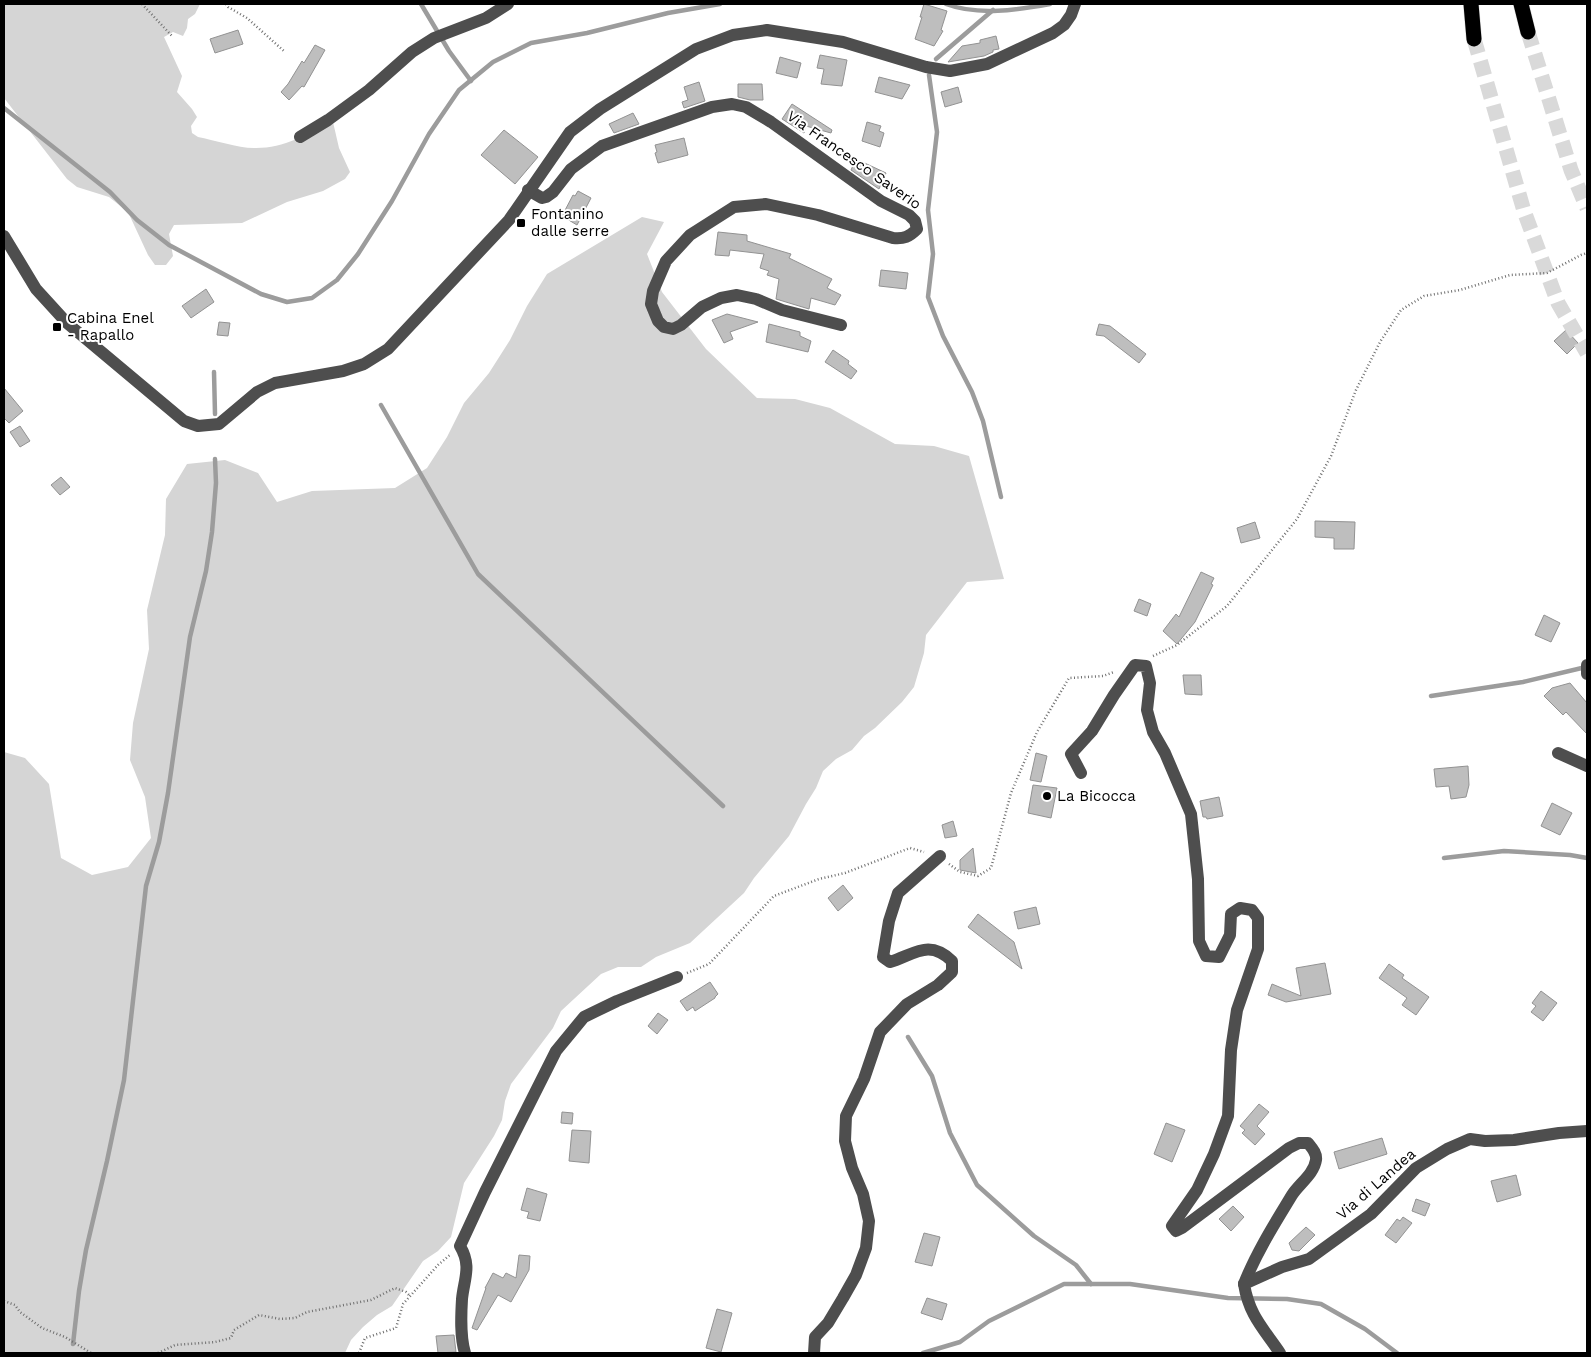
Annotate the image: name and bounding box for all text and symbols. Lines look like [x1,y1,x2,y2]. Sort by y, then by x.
street label: Via Francesco Saverio [783,107,925,213]
place label: Fontanino dalle serre [531,205,609,240]
marker: Fontanino dalle serre [515,217,527,229]
place label: Cabina Enel - Rapallo [67,309,154,344]
marker: Cabina Enel - Rapallo [51,321,63,333]
place label: La Bicocca [1057,787,1136,805]
marker: La Bicocca [1041,790,1053,802]
street label: Via di Landea [1333,1144,1420,1223]

